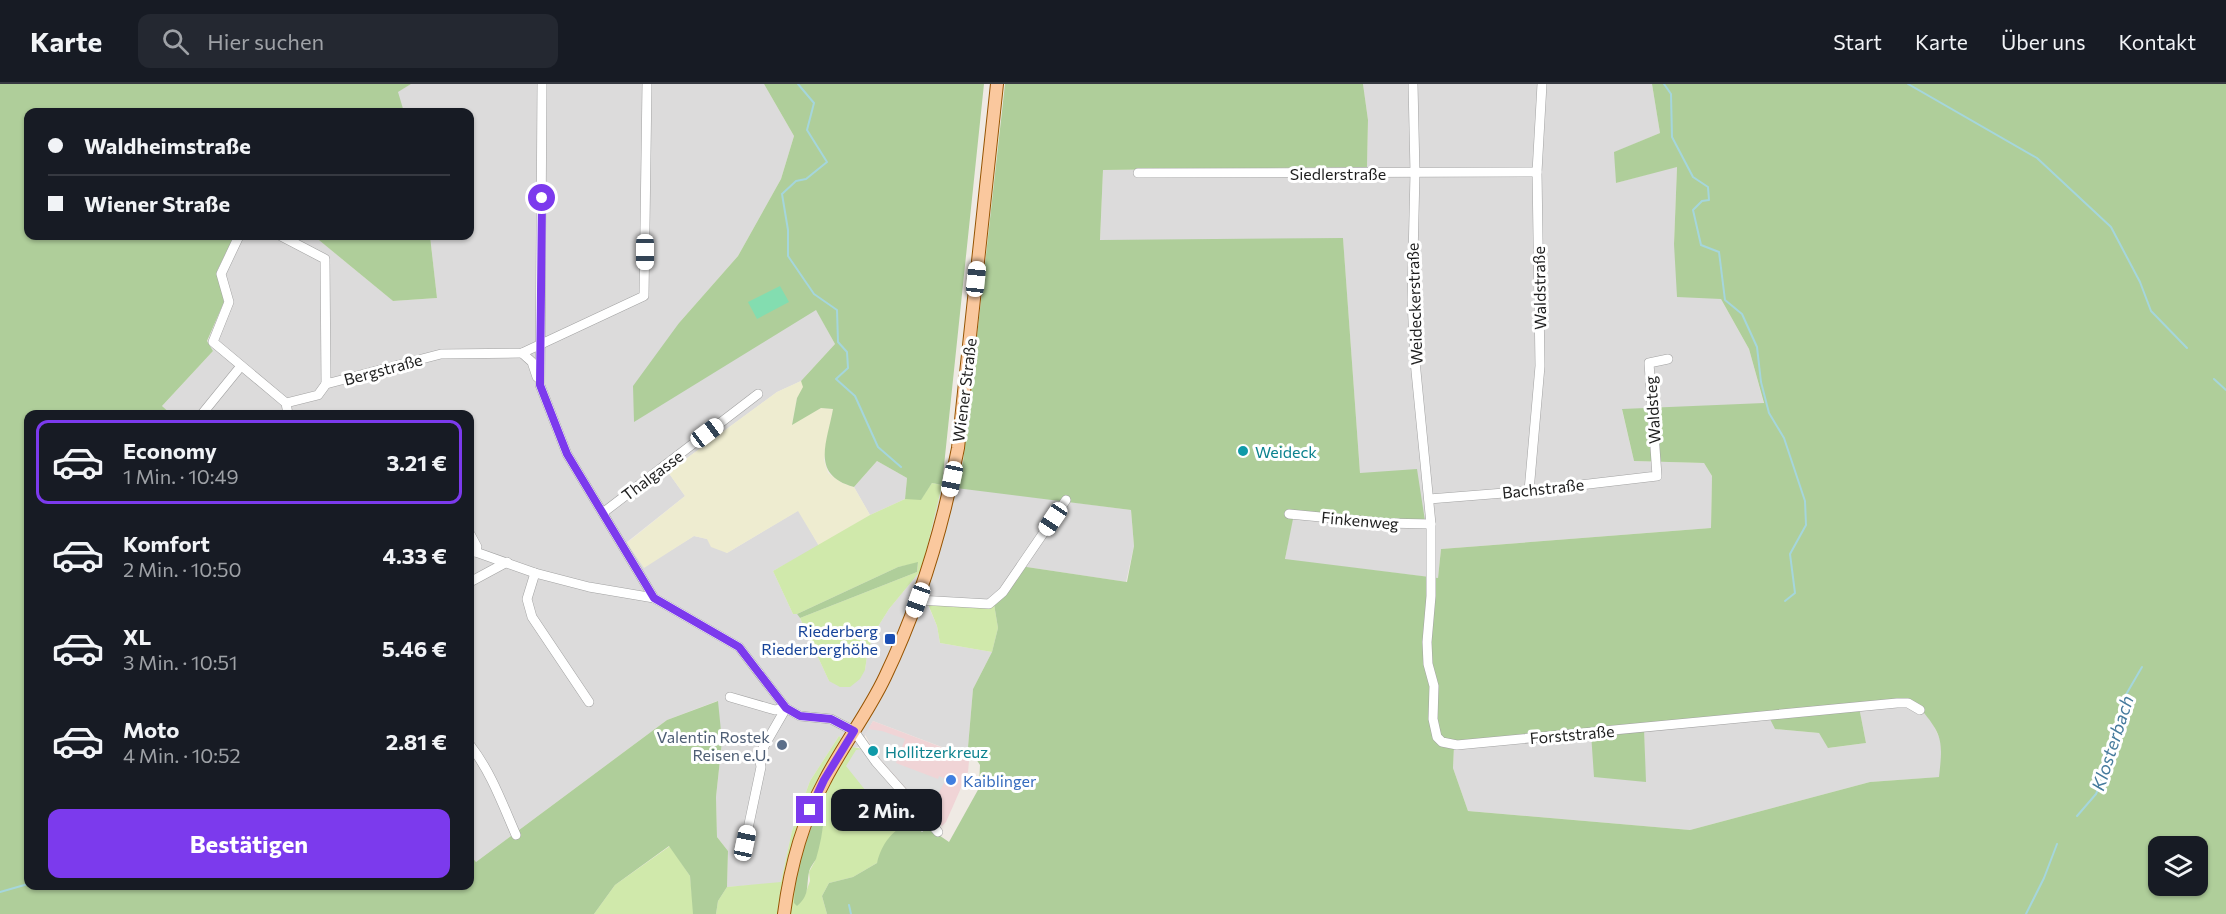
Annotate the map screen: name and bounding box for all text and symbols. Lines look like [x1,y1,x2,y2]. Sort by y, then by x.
search box [138,14,558,68]
text: Karte [30,24,102,58]
icon: search [159,25,192,58]
text: Hier suchen [207,28,324,55]
text: Start [1833,29,1882,54]
text: Karte [1915,29,1968,54]
text: Über uns [2001,29,2085,54]
text: Kontakt [2118,29,2196,54]
text: Waldheimstraße [84,132,251,159]
street label: Siedlerstraße [1290,164,1386,183]
route start [528,184,555,211]
text: Wiener Straße [84,190,230,217]
car [636,234,654,270]
street label: Weideckerstraße [1402,242,1426,366]
street label: Waldstraße [1529,246,1549,330]
car [965,260,987,298]
street label: Wiener Straße [948,337,980,443]
street label: Bergstraße [342,349,424,389]
street label: Waldsteg [1640,375,1664,445]
car [687,415,727,451]
icon: car [51,435,105,489]
text: Economy [123,437,217,464]
place label: Weideck [1255,442,1317,461]
marker: Weideck [1236,444,1250,458]
street label: Thalgasse [618,446,686,504]
text: 3.21 € [387,449,447,476]
car [939,460,965,498]
text: 1 Min. · 10:49 [123,464,239,488]
street label: Bachstraße [1501,474,1585,502]
car [1035,499,1071,539]
street label: Finkenweg [1320,507,1400,533]
icon: car [51,528,105,582]
text: Komfort [123,530,210,557]
text: 4.33 € [383,542,447,569]
text: 2 Min. · 10:50 [123,557,242,581]
car [903,580,933,620]
icon: car [51,621,105,675]
place label: Riederberg Riederberghöhe [761,621,878,658]
text: XL [123,623,151,650]
marker: Riederberg Riederberghöhe [883,632,897,646]
text: 5.46 € [382,635,447,662]
text: 3 Min. · 10:51 [123,650,237,674]
water label: Klosterbach [2086,693,2138,793]
icon: car [51,714,105,768]
text: Moto [123,716,179,743]
street label: Forststraße [1529,721,1615,747]
place label: Valentin Rostek Reisen e.U. [657,727,770,764]
text: 2.81 € [386,728,447,755]
marker: Valentin Rostek Reisen e.U. [775,738,789,752]
place label: Hollitzerkreuz [885,742,988,761]
text: 4 Min. · 10:52 [123,743,241,767]
marker: Hollitzerkreuz [866,744,880,758]
place label: Kaiblinger [963,771,1037,790]
marker: Kaiblinger [944,773,958,787]
callout: 2 Min. [831,789,942,831]
route end [796,796,823,823]
text: 2 Min. [858,798,915,822]
button: Bestätigen [48,809,450,878]
car [732,824,758,862]
map controls [2148,836,2208,896]
button: layers [2148,836,2208,896]

